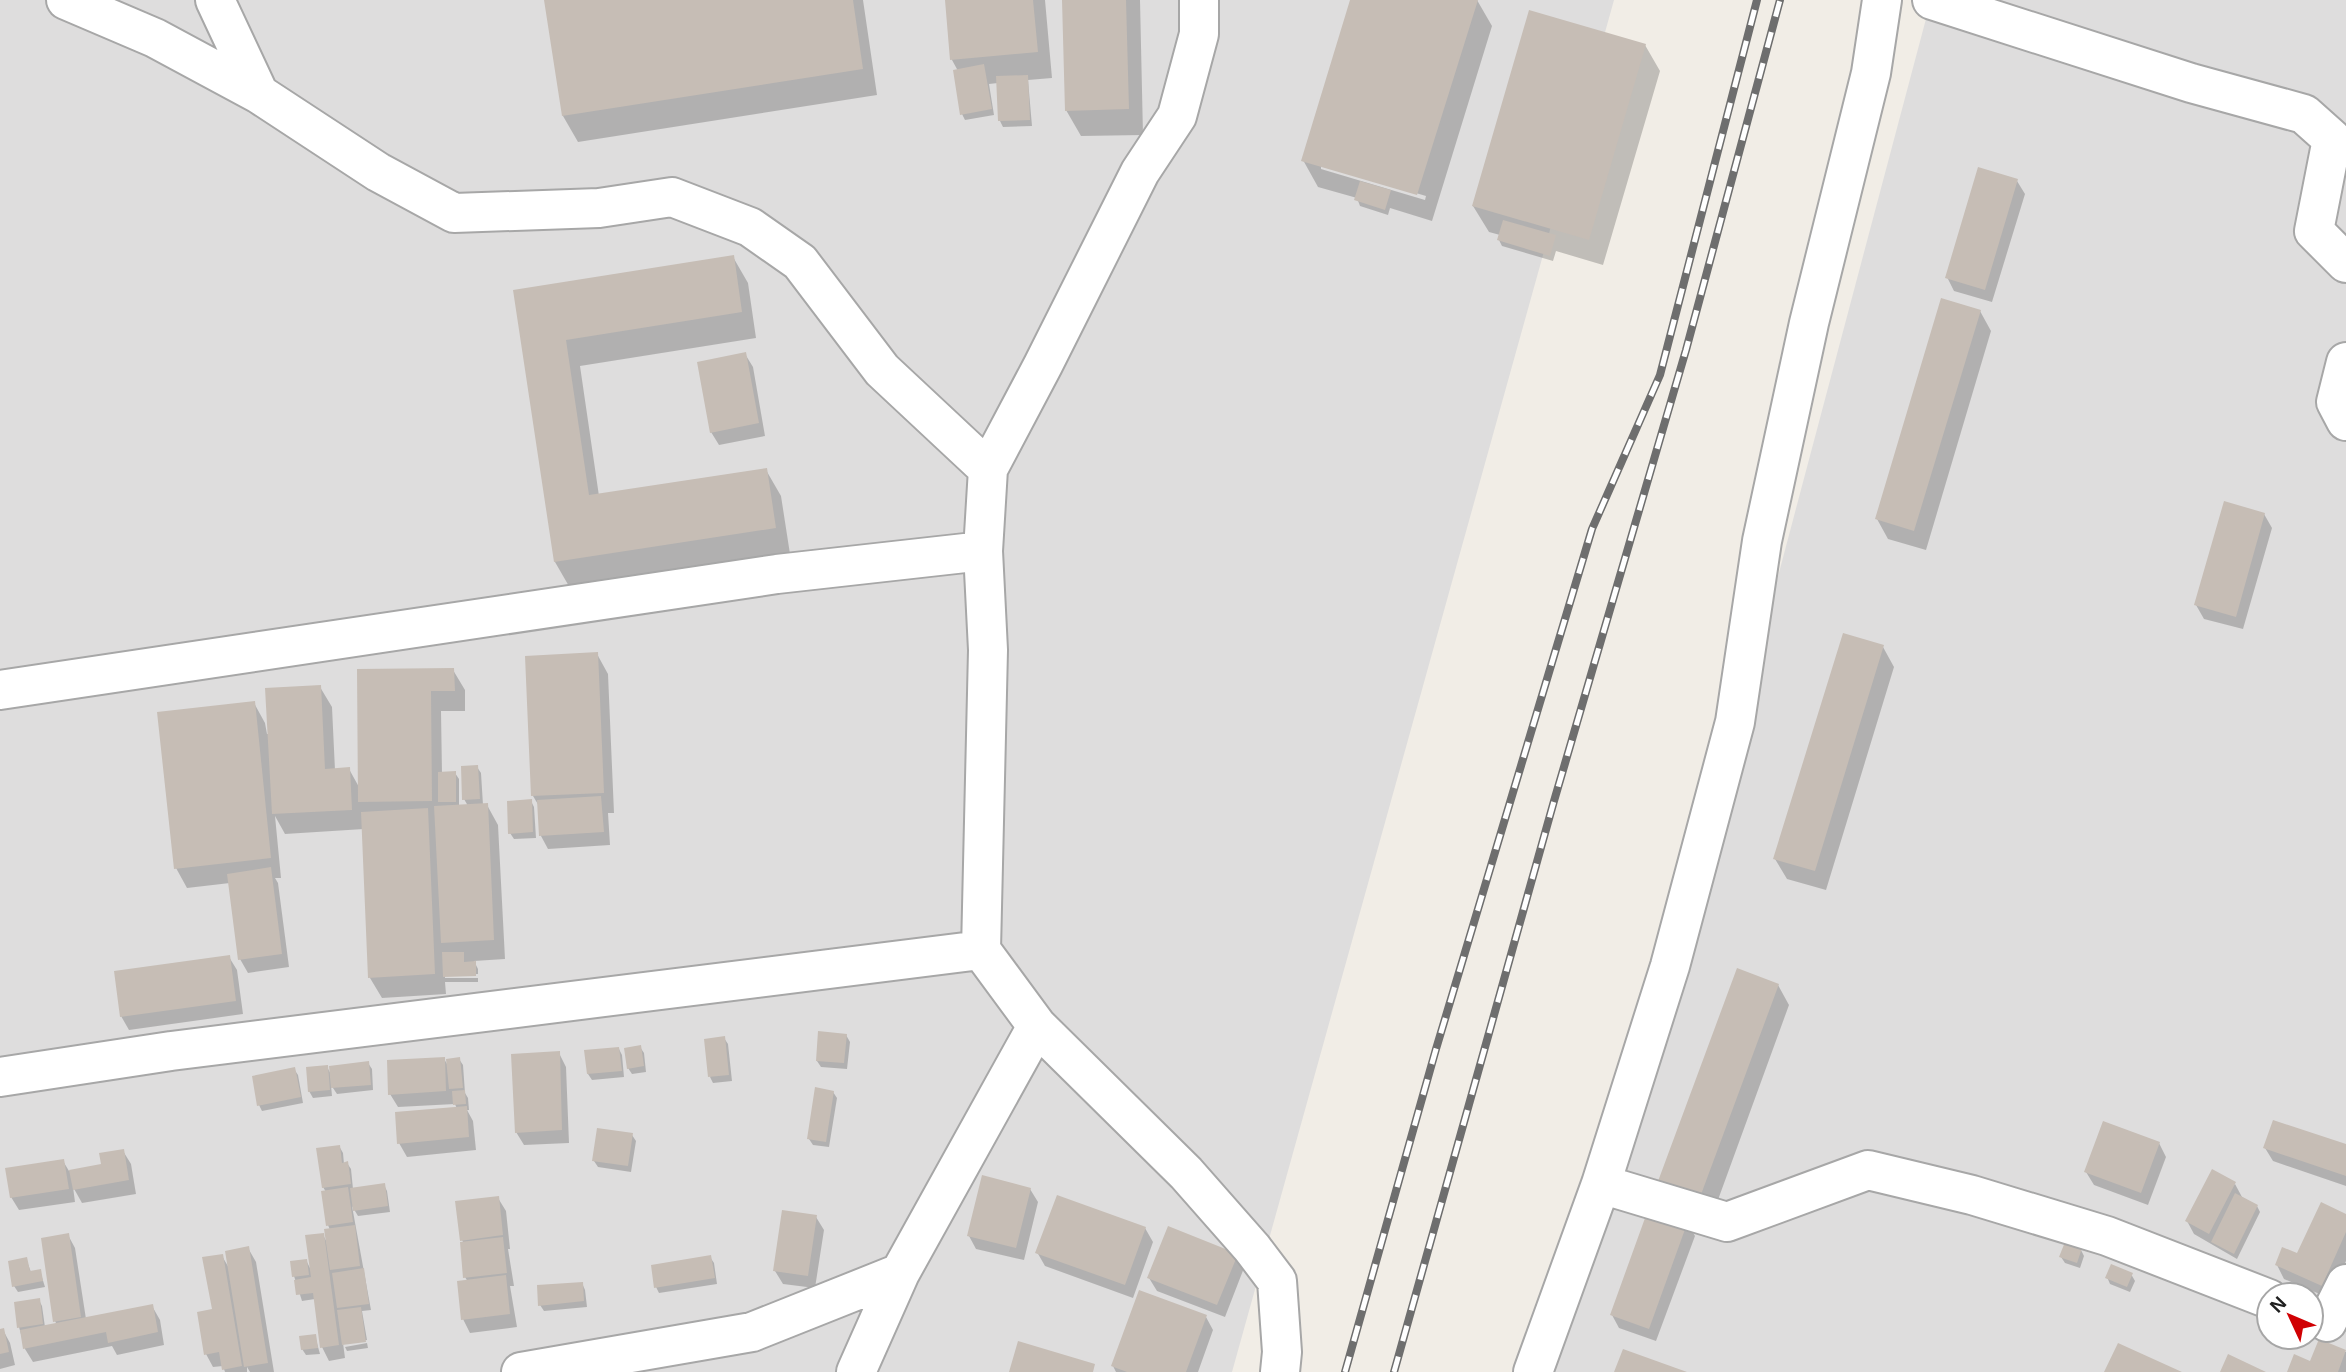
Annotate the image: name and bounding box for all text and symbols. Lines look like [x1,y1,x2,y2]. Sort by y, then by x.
north arrow [2255,1281,2325,1351]
text: N [2266,1292,2290,1317]

